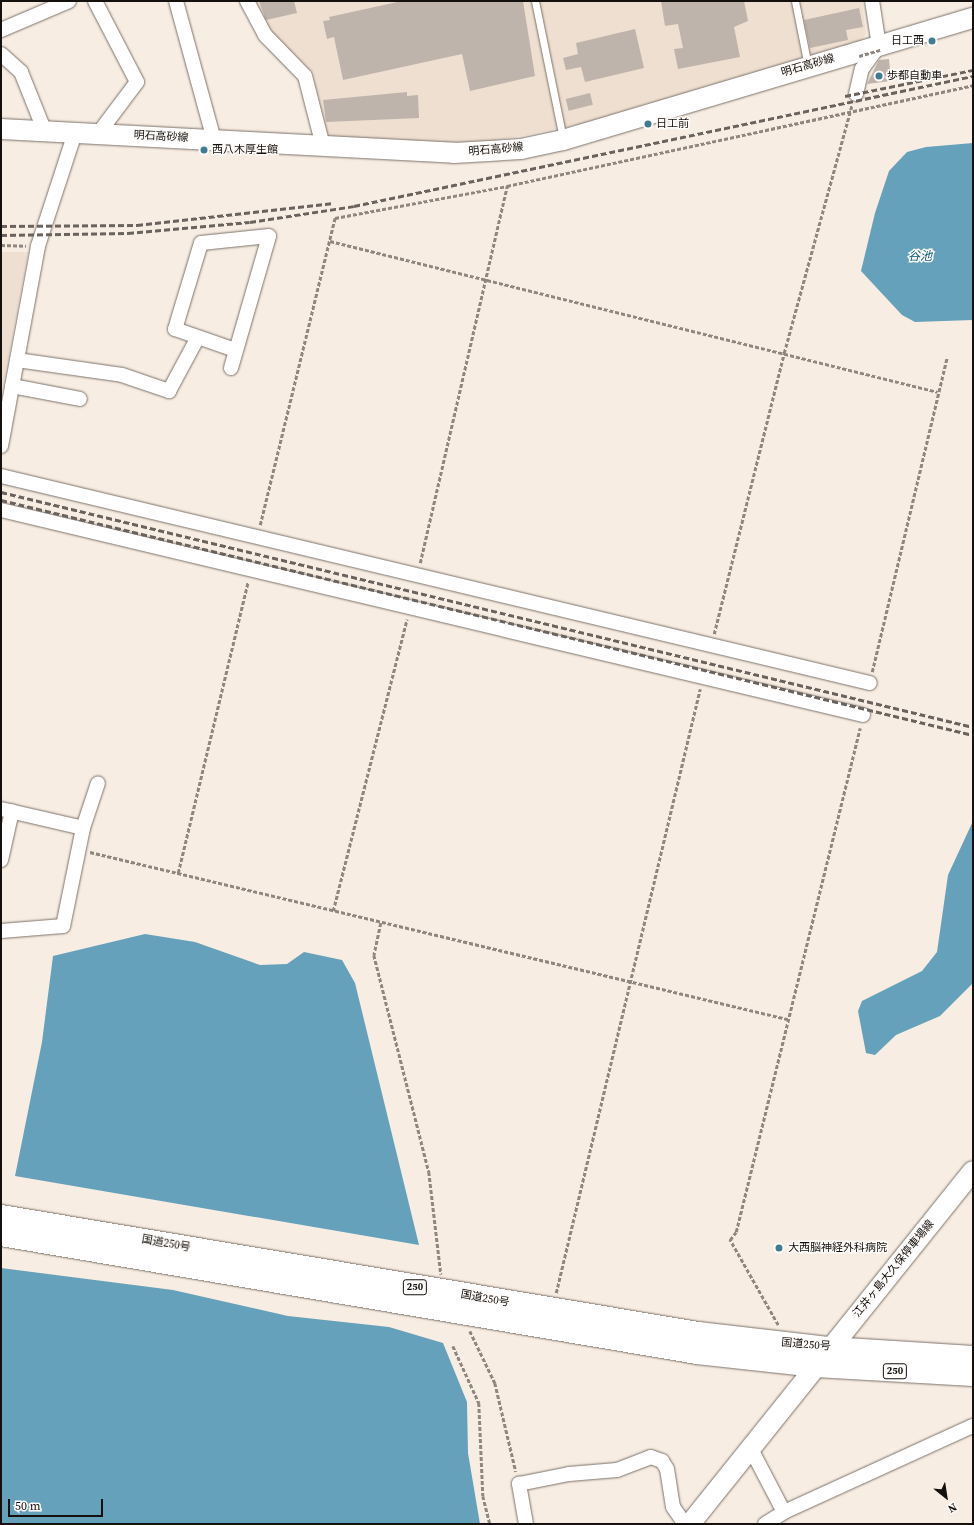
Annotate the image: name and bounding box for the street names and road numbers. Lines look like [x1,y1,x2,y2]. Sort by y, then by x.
street label: 明石高砂線 [780,52,836,80]
street label: 明石高砂線 [133,129,189,145]
street label: 明石高砂線 [468,141,524,159]
street label: 江井ヶ島大久保停車場線 [851,1218,937,1320]
street label: 国道250号 [140,1233,192,1255]
road number: 250 [402,1279,428,1295]
street label: 国道250号 [459,1288,511,1310]
street label: 国道250号 [781,1336,831,1354]
road number: 250 [882,1363,908,1379]

